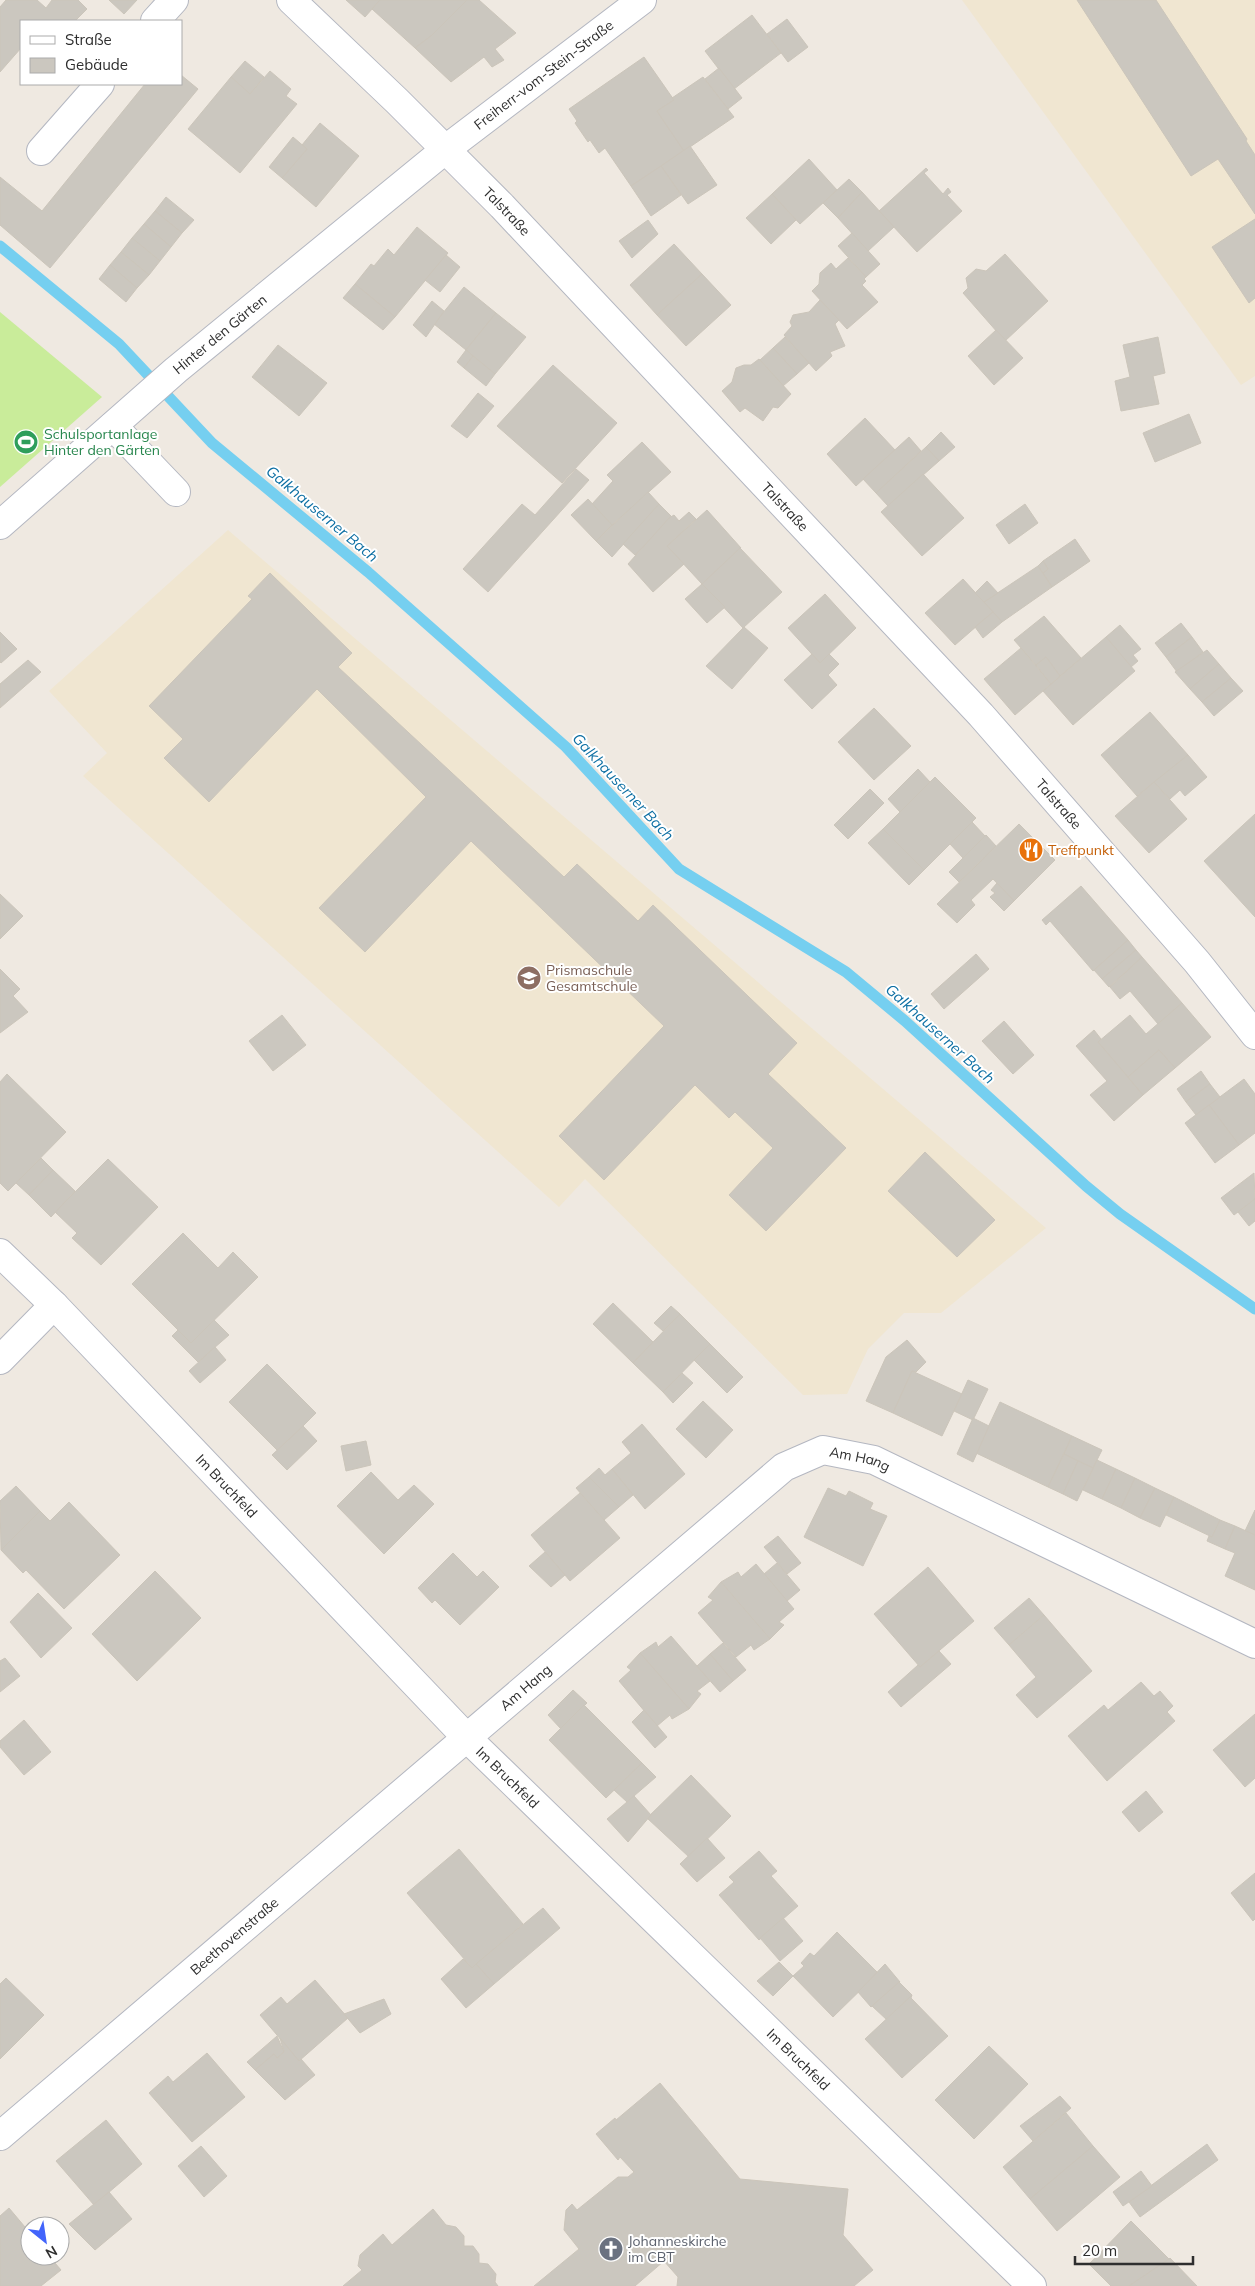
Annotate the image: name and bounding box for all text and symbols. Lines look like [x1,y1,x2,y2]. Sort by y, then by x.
street label: Freiherr-vom-Stein-Straße [470,16,617,134]
legend [20,20,182,85]
text: Straße [65,30,112,49]
text: Gebäude [65,55,128,74]
street label: Talstraße [479,183,534,239]
street label: Hinter den Gärten [169,290,270,378]
place label: Schulsportanlage Hinter den Gärten [44,425,160,459]
sports icon: Schulsportanlage Hinter den Gärten [13,429,39,455]
water label: Galkhauserner Bach [262,461,382,566]
street label: Talstraße [758,479,813,535]
water label: Galkhauserner Bach [569,729,678,845]
street label: Talstraße [1032,775,1086,833]
restaurant icon: Treffpunkt [1018,837,1044,863]
place label: Treffpunkt [1048,841,1114,859]
place label: Prismaschule Gesamtschule [546,961,638,995]
school or university icon: Prismaschule Gesamtschule [516,965,542,991]
water label: Galkhauserner Bach [882,980,999,1088]
street label: Am Hang [828,1442,893,1475]
street label: Im Bruchfeld [192,1450,261,1522]
street label: Am Hang [496,1660,555,1714]
street label: Im Bruchfeld [472,1743,543,1812]
street label: Beethovenstraße [186,1893,282,1979]
street label: Im Bruchfeld [763,2025,834,2094]
north arrow [20,2216,70,2266]
place label: Johanneskirche im CBT [628,2232,726,2266]
scale bar [1075,2234,1192,2266]
church icon: Johanneskirche im CBT [598,2236,624,2262]
text: 20 m [1082,2241,1117,2260]
text: N [42,2242,61,2263]

